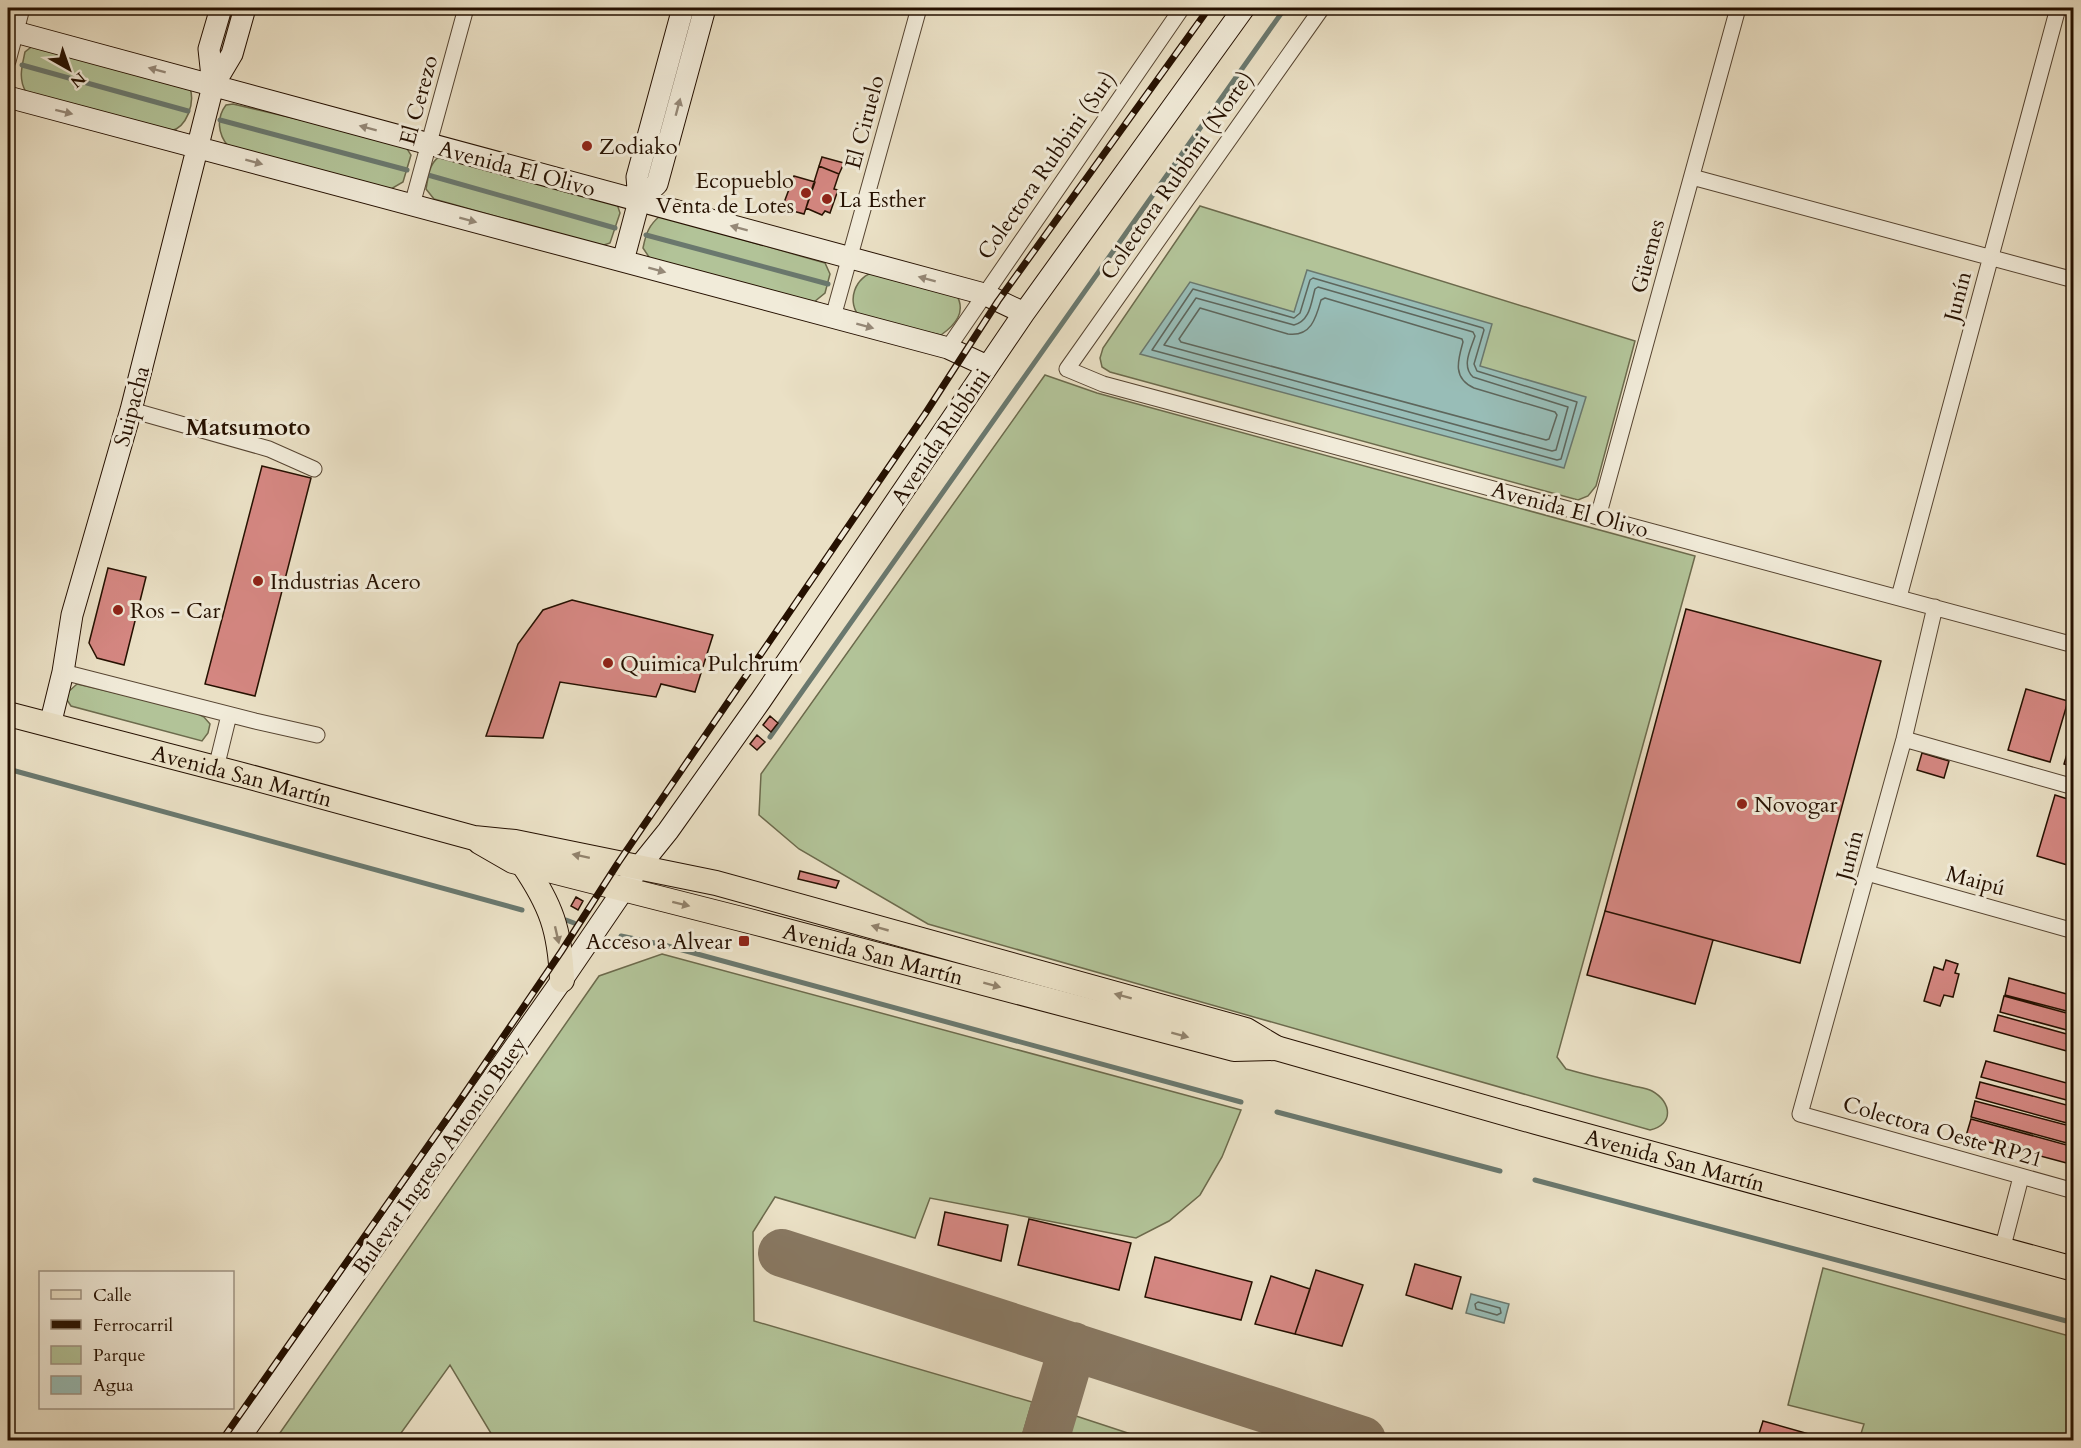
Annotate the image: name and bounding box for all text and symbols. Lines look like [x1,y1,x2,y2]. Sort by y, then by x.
north arrow [39,39,99,99]
street label: El Cerezo [393,52,445,148]
one-way arrow [148,65,166,75]
street label: Colectora Rubbini (Sur) [970,65,1123,266]
street label: Colectora Rubbini (Norte) [1093,65,1260,286]
text: N [66,67,90,93]
street label: El Ciruelo [838,72,892,172]
one-way arrow [674,98,683,116]
one-way arrow [55,108,73,117]
one-way arrow [359,122,377,132]
place label: Zodiako [599,132,678,162]
street label: Avenida El Olivo [435,134,599,204]
marker: Zodiako [580,139,594,153]
one-way arrow [246,158,264,167]
place label: Ecopueblo Venta de Lotes [656,166,794,221]
place label: La Esther [839,185,927,215]
marker: Ecopueblo Venta de Lotes [799,186,813,200]
marker: La Esther [820,192,834,206]
one-way arrow [459,215,477,225]
street label: Güemes [1624,216,1672,297]
one-way arrow [730,223,748,232]
one-way arrow [648,266,666,275]
street label: Junín [1936,267,1979,328]
one-way arrow [918,274,936,283]
one-way arrow [856,321,874,331]
street label: Suipacha [107,362,157,450]
street label: Avenida Rubbini [884,363,998,511]
district label: Matsumoto [185,411,311,444]
street label: Avenida El Olivo [1488,475,1652,545]
place label: Industrias Acero [270,567,421,597]
marker: Industrias Acero [251,574,265,588]
place label: Ros - Car [130,596,221,626]
marker: Ros - Car [111,603,125,617]
place label: Quimica Pulchrum [620,649,799,679]
marker: Quimica Pulchrum [601,656,615,670]
street label: Avenida San Martín [148,738,336,815]
place label: Novogar [1754,790,1839,820]
marker: Novogar [1735,797,1749,811]
street label: Junín [1828,826,1871,887]
one-way arrow [572,851,591,860]
street label: Maipú [1943,859,2009,903]
one-way arrow [672,899,690,909]
street label: Avenida San Martín [779,917,967,993]
one-way arrow [871,923,890,933]
one-way arrow [553,926,563,944]
place label: Acceso a Alvear [586,927,733,957]
marker: Acceso a Alvear [737,934,751,948]
one-way arrow [983,981,1001,990]
one-way arrow [1114,990,1132,1000]
street label: Bulevar Ingreso Antonio Buey [346,1030,534,1281]
one-way arrow [1171,1031,1189,1040]
street label: Colectora Oeste RP21 [1839,1089,2046,1175]
street label: Avenida San Martín [1581,1122,1769,1200]
legend [39,1271,234,1409]
text: Calle [93,1283,132,1308]
text: Ferrocarril [93,1313,173,1338]
text: Parque [93,1343,146,1368]
text: Agua [93,1373,134,1398]

